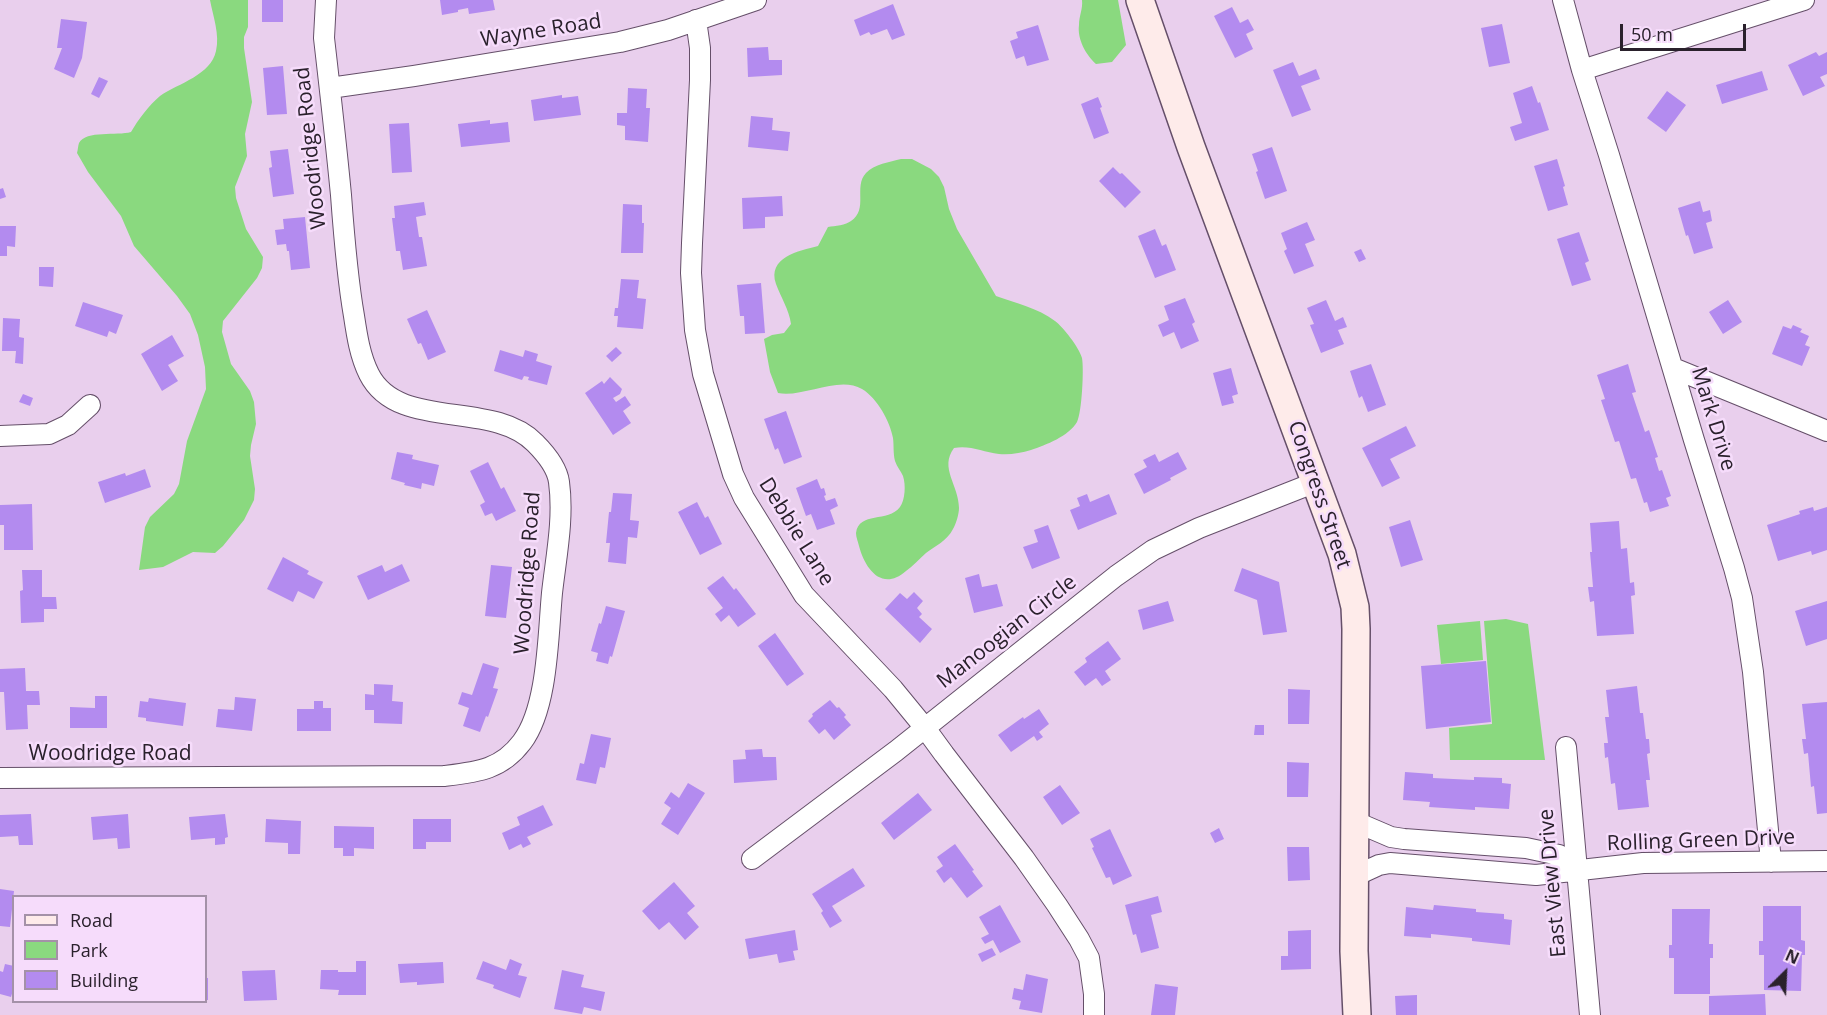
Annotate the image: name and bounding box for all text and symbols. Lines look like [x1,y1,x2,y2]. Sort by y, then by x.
street label: Wayne Road [479,9,603,53]
scale bar [1623,12,1749,50]
text: 50 m [1631,22,1673,46]
street label: Woodridge Road [290,66,332,230]
street label: Mark Drive [1685,364,1741,474]
street label: Congress Street [1282,418,1356,572]
street label: Debbie Lane [753,473,839,591]
street label: Woodridge Road [510,491,546,655]
street label: Manoogian Circle [932,570,1082,694]
street label: Woodridge Road [29,741,191,767]
street label: East View Drive [1534,808,1572,958]
street label: Rolling Green Drive [1606,825,1796,857]
legend [12,895,207,1003]
text: Road [70,908,113,932]
text: Park [70,938,108,962]
north arrow [1755,943,1815,1003]
text: N [1782,944,1803,969]
text: Building [70,968,138,992]

